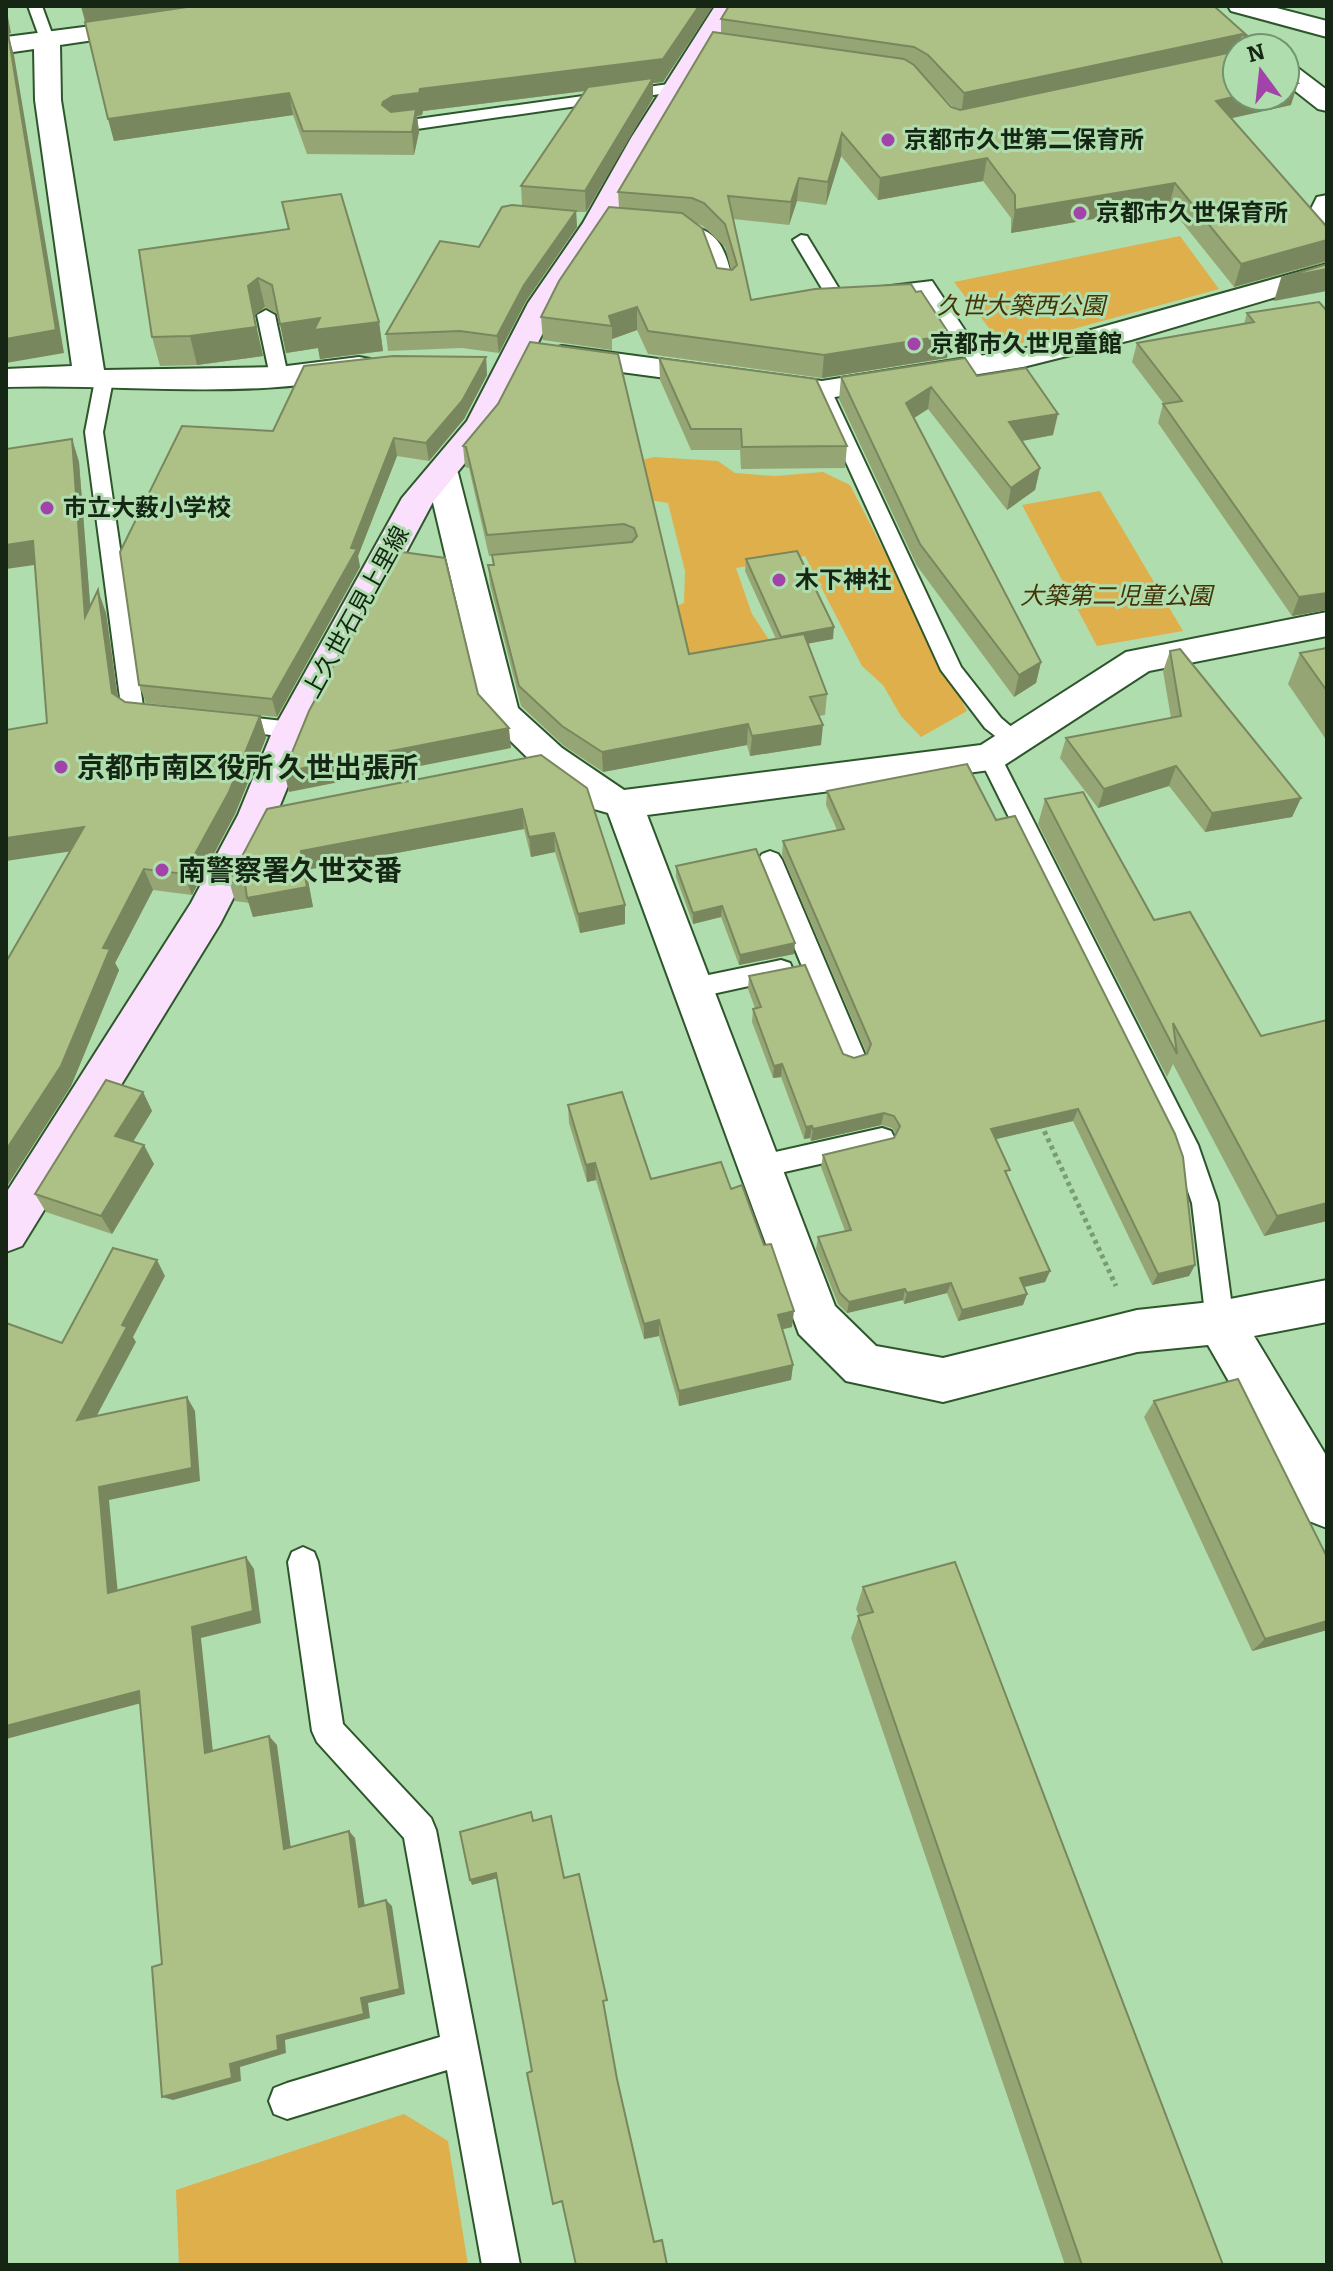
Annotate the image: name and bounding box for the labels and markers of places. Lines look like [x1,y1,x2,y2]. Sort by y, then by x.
place label: 京都市久世第二保育所 [904,126,1144,154]
marker: 京都市久世第二保育所 [879,131,897,149]
place label: 京都市久世保育所 [1096,199,1288,227]
marker: 京都市久世保育所 [1071,204,1089,222]
place label: 京都市久世児童館 [930,330,1122,358]
marker: 京都市久世児童館 [905,335,923,353]
place label: 市立大薮小学校 [63,494,231,522]
marker: 市立大薮小学校 [38,499,56,517]
place label: 木下神社 [795,566,891,594]
marker: 木下神社 [770,571,788,589]
place label: 京都市南区役所 久世出張所 [77,751,418,784]
marker: 京都市南区役所 久世出張所 [52,758,70,776]
place label: 南警察署久世交番 [178,854,402,887]
marker: 南警察署久世交番 [153,861,171,879]

